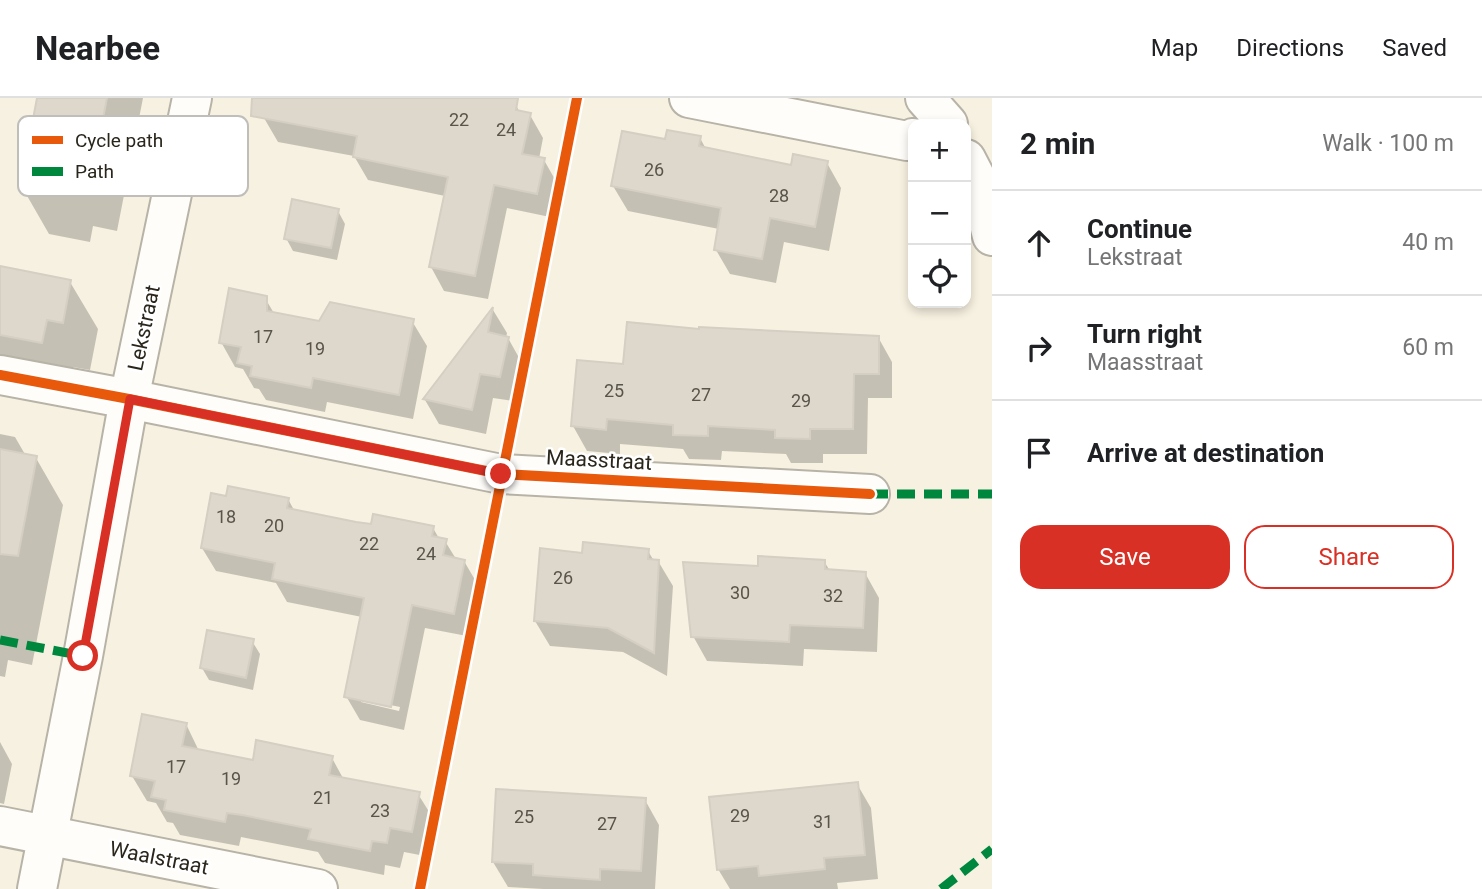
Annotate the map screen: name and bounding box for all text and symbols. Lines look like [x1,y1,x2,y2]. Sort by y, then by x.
text: Nearbee [35,29,160,68]
text: Map [1151,34,1198,62]
text: Directions [1236,34,1344,62]
text: Saved [1382,34,1447,62]
house number: 22 [449,109,469,130]
legend [18,116,248,196]
house number: 24 [496,119,516,140]
map controls [908,119,971,308]
button: + [908,119,971,182]
text: 2 min [1020,126,1095,161]
text: Cycle path [75,129,163,152]
text: Walk · 100 m [1322,130,1454,157]
house number: 26 [644,159,664,180]
text: Path [75,160,114,183]
button: − [908,182,971,245]
house number: 28 [769,185,789,206]
text: Continue [1087,214,1192,244]
icon: ahead [1020,224,1058,262]
text: 40 m [1402,229,1454,256]
text: Lekstraat [1087,244,1183,271]
button: locate [908,245,971,308]
street label: Lekstraat [123,283,165,373]
text: Turn right [1087,319,1202,349]
house number: 17 [253,326,273,347]
icon: right [1020,329,1058,367]
text: 60 m [1402,334,1454,361]
house number: 19 [305,338,325,359]
text: Maasstraat [1087,349,1203,376]
house number: 25 [604,380,624,401]
house number: 27 [691,384,711,405]
house number: 29 [791,390,811,411]
icon: arrive [1020,434,1058,472]
text: Arrive at destination [1087,438,1324,468]
street label: Maasstraat [545,445,653,475]
route end [485,458,516,489]
house number: 18 [216,506,236,527]
house number: 20 [264,515,284,536]
button: Save [1020,525,1230,589]
button: Share [1244,525,1454,589]
house number: 22 [359,533,379,554]
house number: 24 [416,543,436,564]
house number: 26 [553,567,573,588]
house number: 30 [730,582,750,603]
house number: 32 [823,585,843,606]
route start [67,640,98,671]
house number: 17 [166,756,186,777]
house number: 19 [221,768,241,789]
house number: 21 [313,787,333,808]
house number: 23 [370,800,390,821]
house number: 29 [730,805,750,826]
house number: 25 [514,806,534,827]
house number: 31 [813,811,833,832]
house number: 27 [597,813,617,834]
street label: Waalstraat [107,837,211,879]

